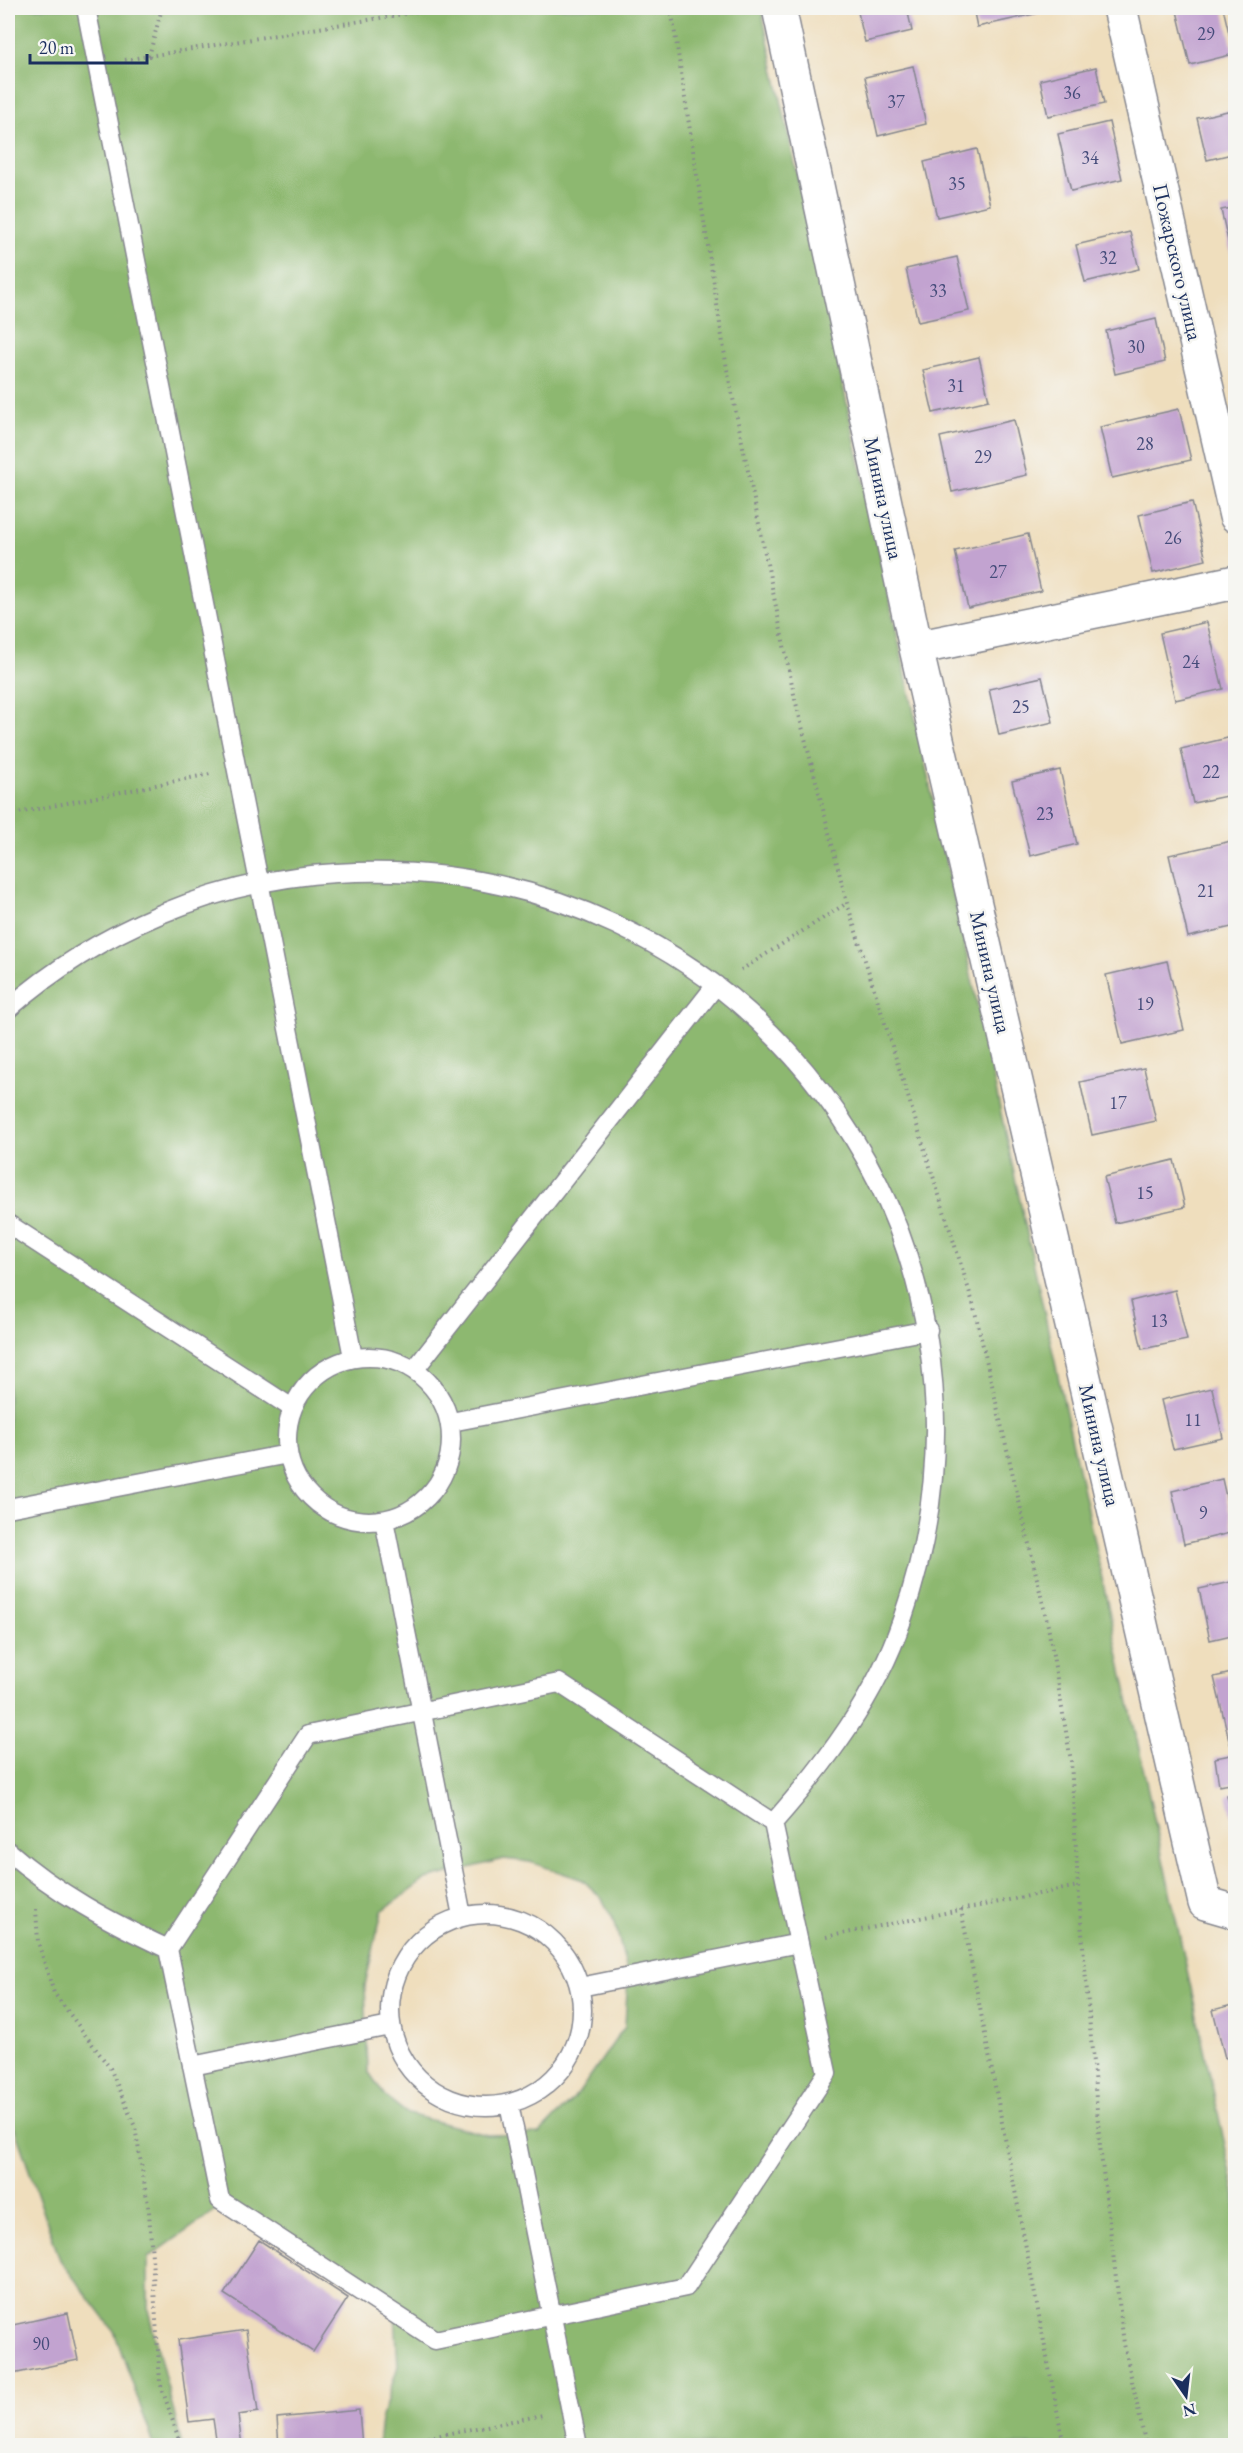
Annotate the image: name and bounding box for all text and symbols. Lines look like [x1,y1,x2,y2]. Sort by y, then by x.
house number: 29 [1197,22,1215,45]
scale bar [30,27,147,65]
text: 20 m [39,36,74,59]
house number: 36 [1063,81,1081,104]
house number: 37 [887,90,905,113]
house number: 34 [1081,146,1099,169]
house number: 35 [948,172,966,195]
street label: Пожарского улица [1147,181,1209,344]
house number: 32 [1099,246,1117,269]
house number: 33 [929,279,947,302]
house number: 30 [1127,335,1145,358]
house number: 31 [947,374,965,397]
house number: 28 [1136,432,1154,455]
street label: Минина улица [858,434,910,562]
house number: 29 [974,445,992,468]
house number: 26 [1164,526,1182,549]
house number: 27 [989,560,1007,583]
house number: 24 [1182,650,1200,673]
house number: 25 [1012,695,1030,718]
house number: 22 [1202,760,1220,783]
house number: 23 [1036,802,1054,825]
house number: 21 [1197,879,1215,902]
street label: Минина улица [964,908,1018,1036]
house number: 19 [1136,992,1154,1015]
house number: 17 [1109,1091,1127,1114]
house number: 15 [1136,1181,1154,1204]
house number: 13 [1150,1309,1168,1332]
street label: Минина улица [1073,1381,1127,1509]
house number: 11 [1184,1408,1202,1431]
house number: 9 [1199,1501,1208,1524]
house number: 90 [32,2332,50,2355]
north arrow [1156,2366,1216,2426]
text: N [1181,2398,1198,2422]

